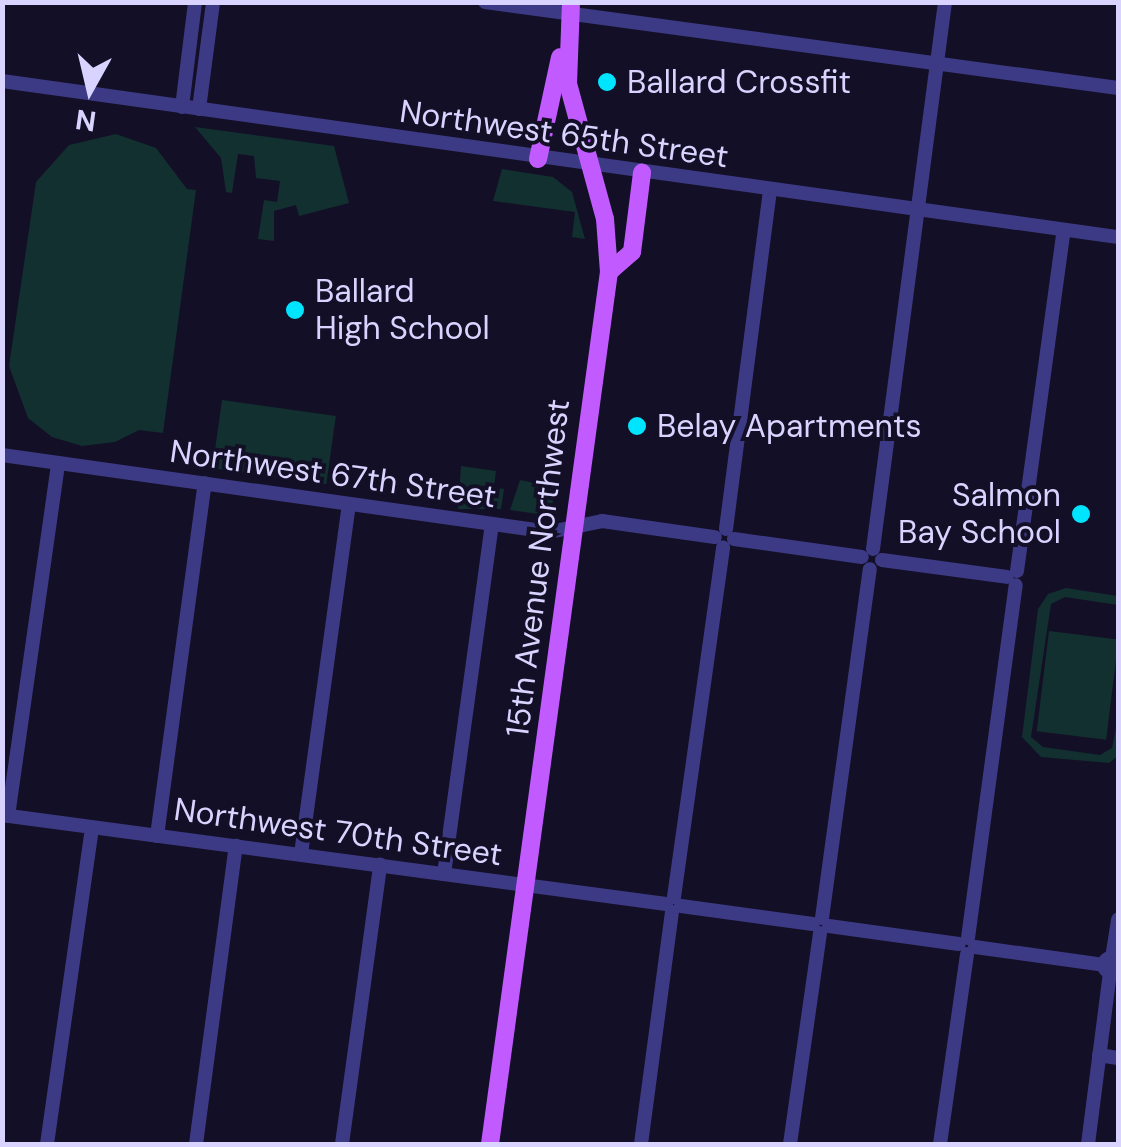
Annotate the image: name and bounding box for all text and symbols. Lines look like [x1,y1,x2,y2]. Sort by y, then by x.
north arrow [40,40,140,140]
place label: Ballard Crossfit [627,63,851,101]
marker: Ballard Crossfit [596,71,618,93]
street label: Northwest 65th Street [397,92,731,176]
text: N [73,100,98,140]
place label: Ballard High School [315,273,490,348]
marker: Ballard High School [284,299,306,321]
street label: 15th Avenue Northwest [498,397,578,739]
place label: Belay Apartments [657,407,922,445]
marker: Belay Apartments [626,415,648,437]
street label: Northwest 67th Street [168,432,498,516]
place label: Salmon Bay School [898,477,1061,552]
marker: Salmon Bay School [1070,503,1092,525]
street label: Northwest 70th Street [171,790,505,874]

